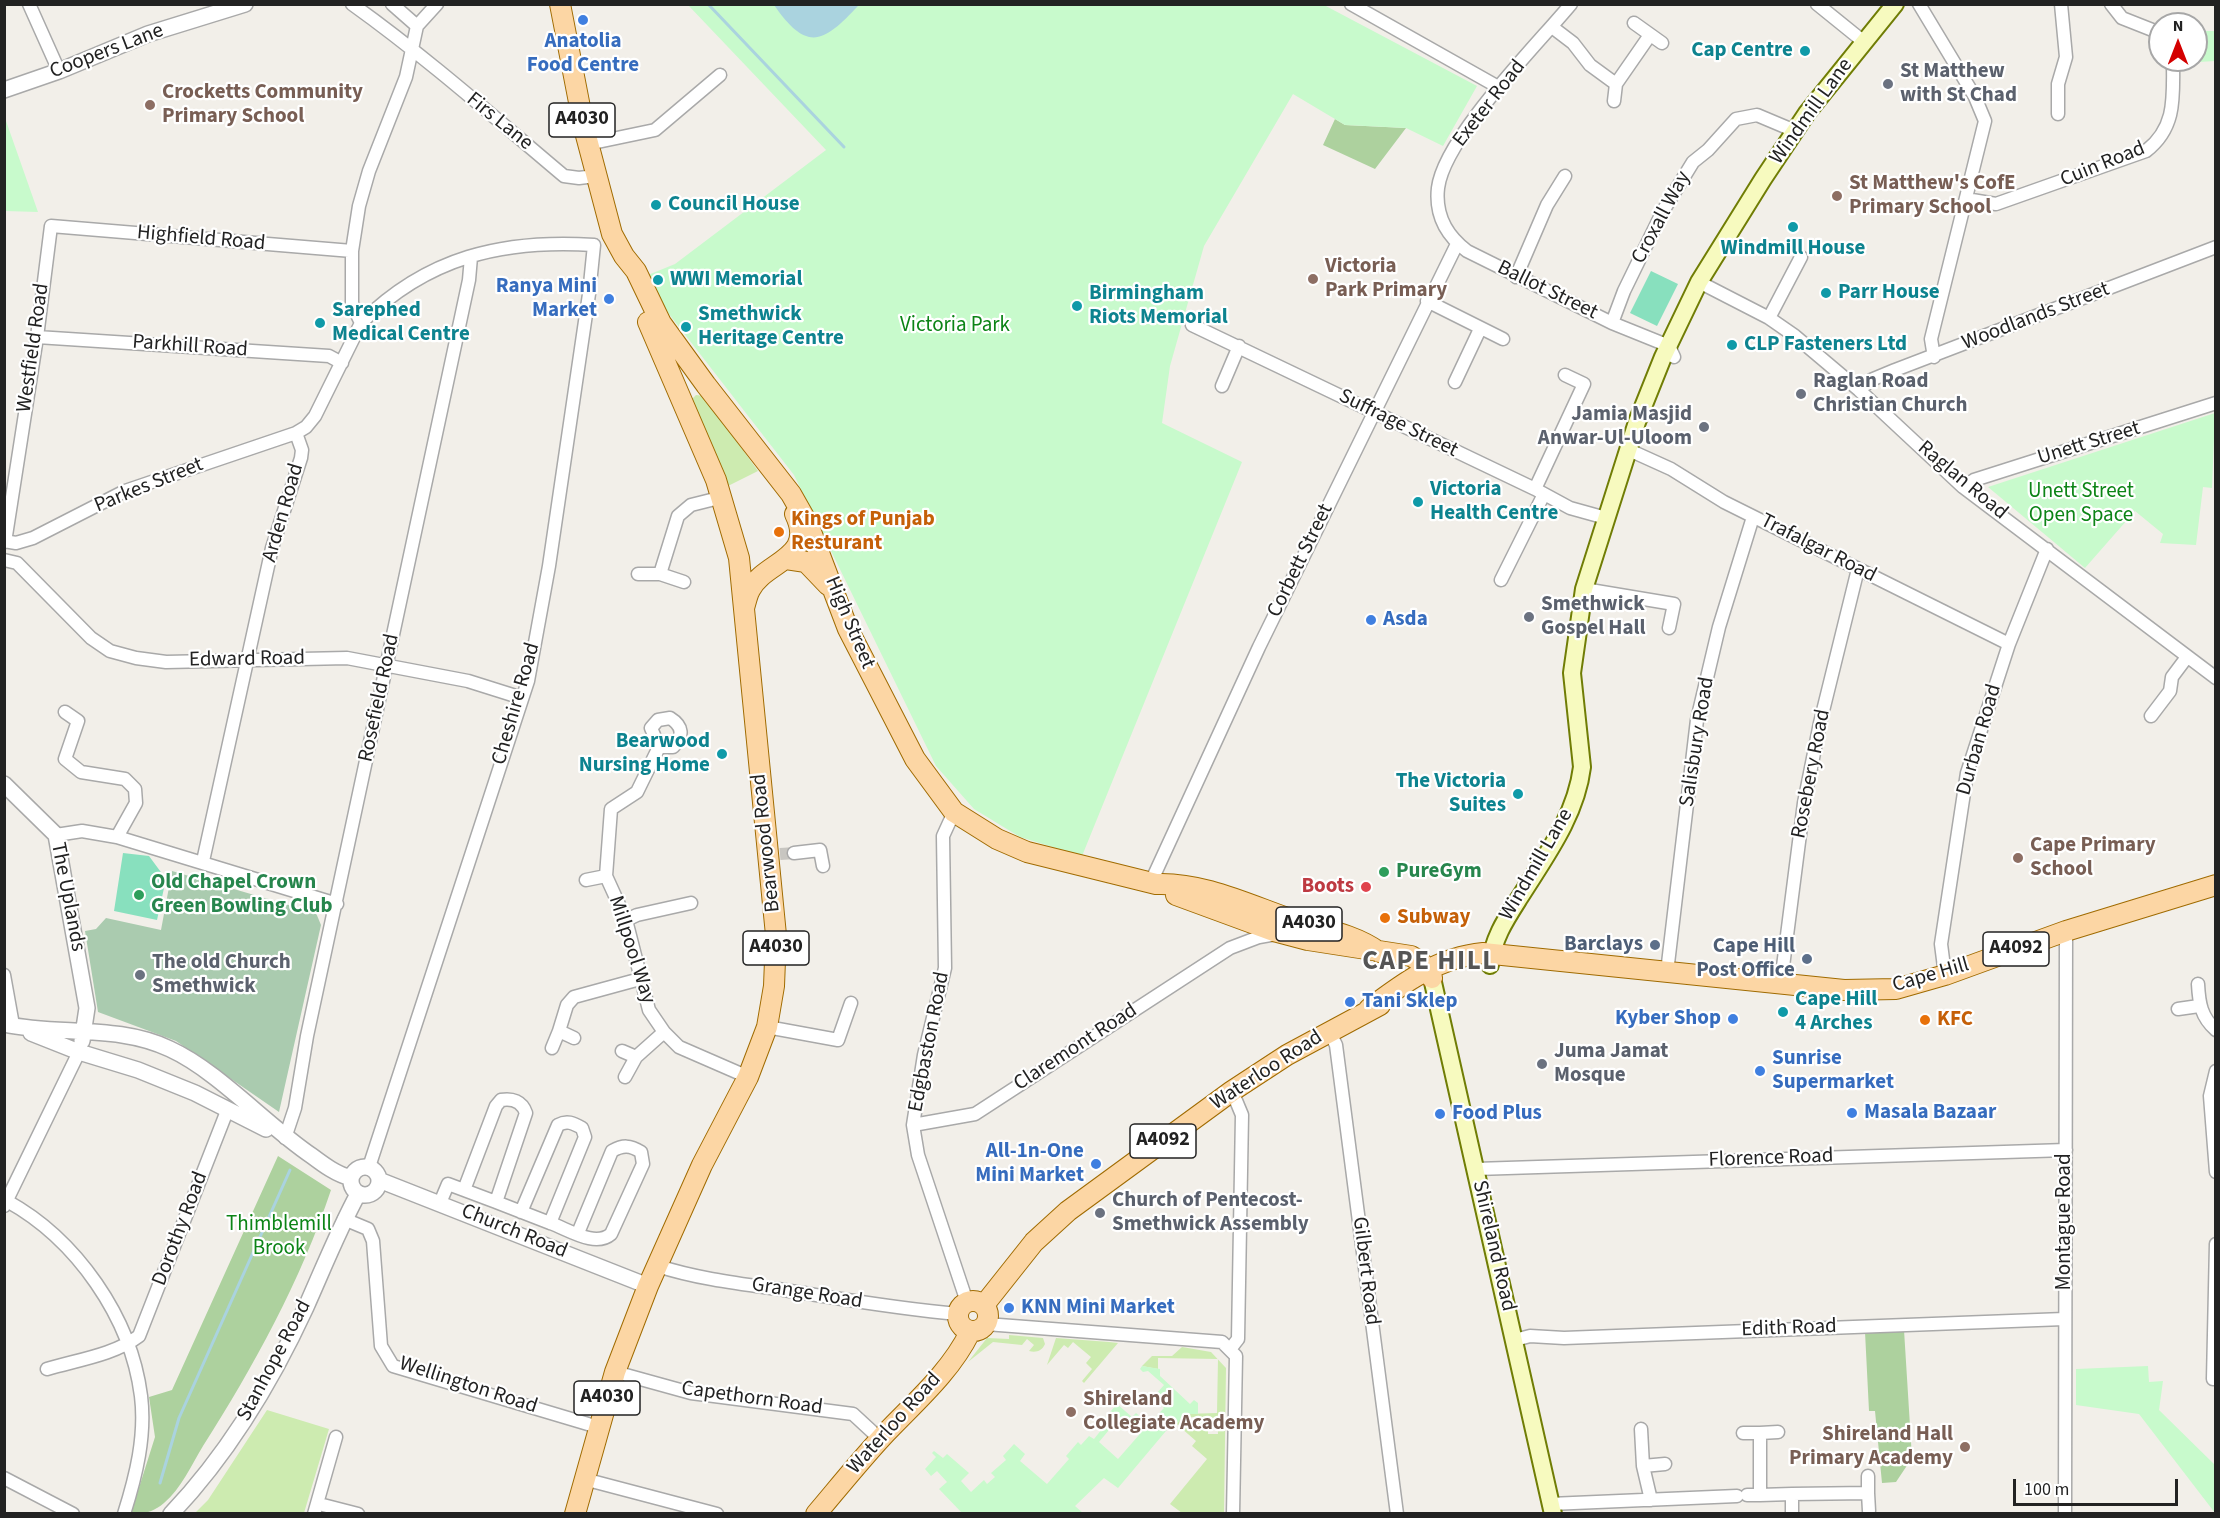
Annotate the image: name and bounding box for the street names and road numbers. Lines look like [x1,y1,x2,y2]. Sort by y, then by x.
street label: Coopers Lane [47,19,167,85]
street label: Windmill Lane [1765,54,1859,170]
street label: Exeter Road [1448,55,1532,153]
street label: Firs Lane [461,88,537,156]
road number: A4030 [549,103,615,137]
street label: Cuin Road [2057,137,2149,193]
street label: Croxall Way [1627,167,1697,269]
street label: Highfield Road [136,221,266,257]
street label: Ballot Street [1493,256,1601,326]
street label: Woodlands Street [1959,277,2113,357]
street label: Westfield Road [12,282,56,414]
street label: Parkhill Road [131,330,249,364]
street label: Suffrage Street [1334,384,1462,464]
street label: Unett Street [2035,416,2143,472]
street label: Raglan Road [1912,436,2012,526]
street label: Parkes Street [91,453,207,519]
street label: Arden Road [258,461,310,565]
street label: Corbett Street [1263,500,1339,622]
street label: Trafalgar Road [1756,509,1880,589]
street label: High Street [818,573,880,673]
street label: Rosefield Road [354,632,406,764]
street label: Cheshire Road [488,640,546,768]
street label: Edward Road [189,646,305,674]
street label: Salisbury Road [1675,675,1721,809]
street label: Durban Road [1952,682,2008,798]
street label: Rosebery Road [1787,707,1837,841]
street label: Bearwood Road [747,772,787,914]
street label: Windmill Lane [1495,805,1579,925]
street label: The Uplands [44,840,90,954]
street label: Millpool Way [602,893,660,1007]
road number: A4030 [1276,907,1342,941]
road number: A4030 [743,931,809,965]
road number: A4092 [1983,932,2049,966]
street label: Cape Hill [1890,953,1972,999]
street label: Edgbaston Road [904,970,956,1114]
street label: Claremont Road [1010,999,1142,1097]
street label: Waterloo Road [1206,1025,1328,1117]
road number: A4092 [1130,1124,1196,1158]
street label: Florence Road [1708,1144,1834,1174]
street label: Montague Road [2052,1153,2078,1291]
street label: Dorothy Road [148,1168,214,1290]
street label: Shireland Road [1466,1178,1520,1314]
street label: Church Road [457,1199,571,1265]
street label: Gilbert Road [1346,1215,1384,1327]
street label: Grange Road [750,1273,864,1315]
street label: Stanhope Road [233,1296,317,1426]
street label: Edith Road [1741,1315,1837,1343]
street label: Wellington Road [396,1352,540,1420]
street label: Waterloo Road [843,1368,947,1480]
street label: Capethorn Road [680,1377,824,1421]
road number: A4030 [574,1381,640,1415]

